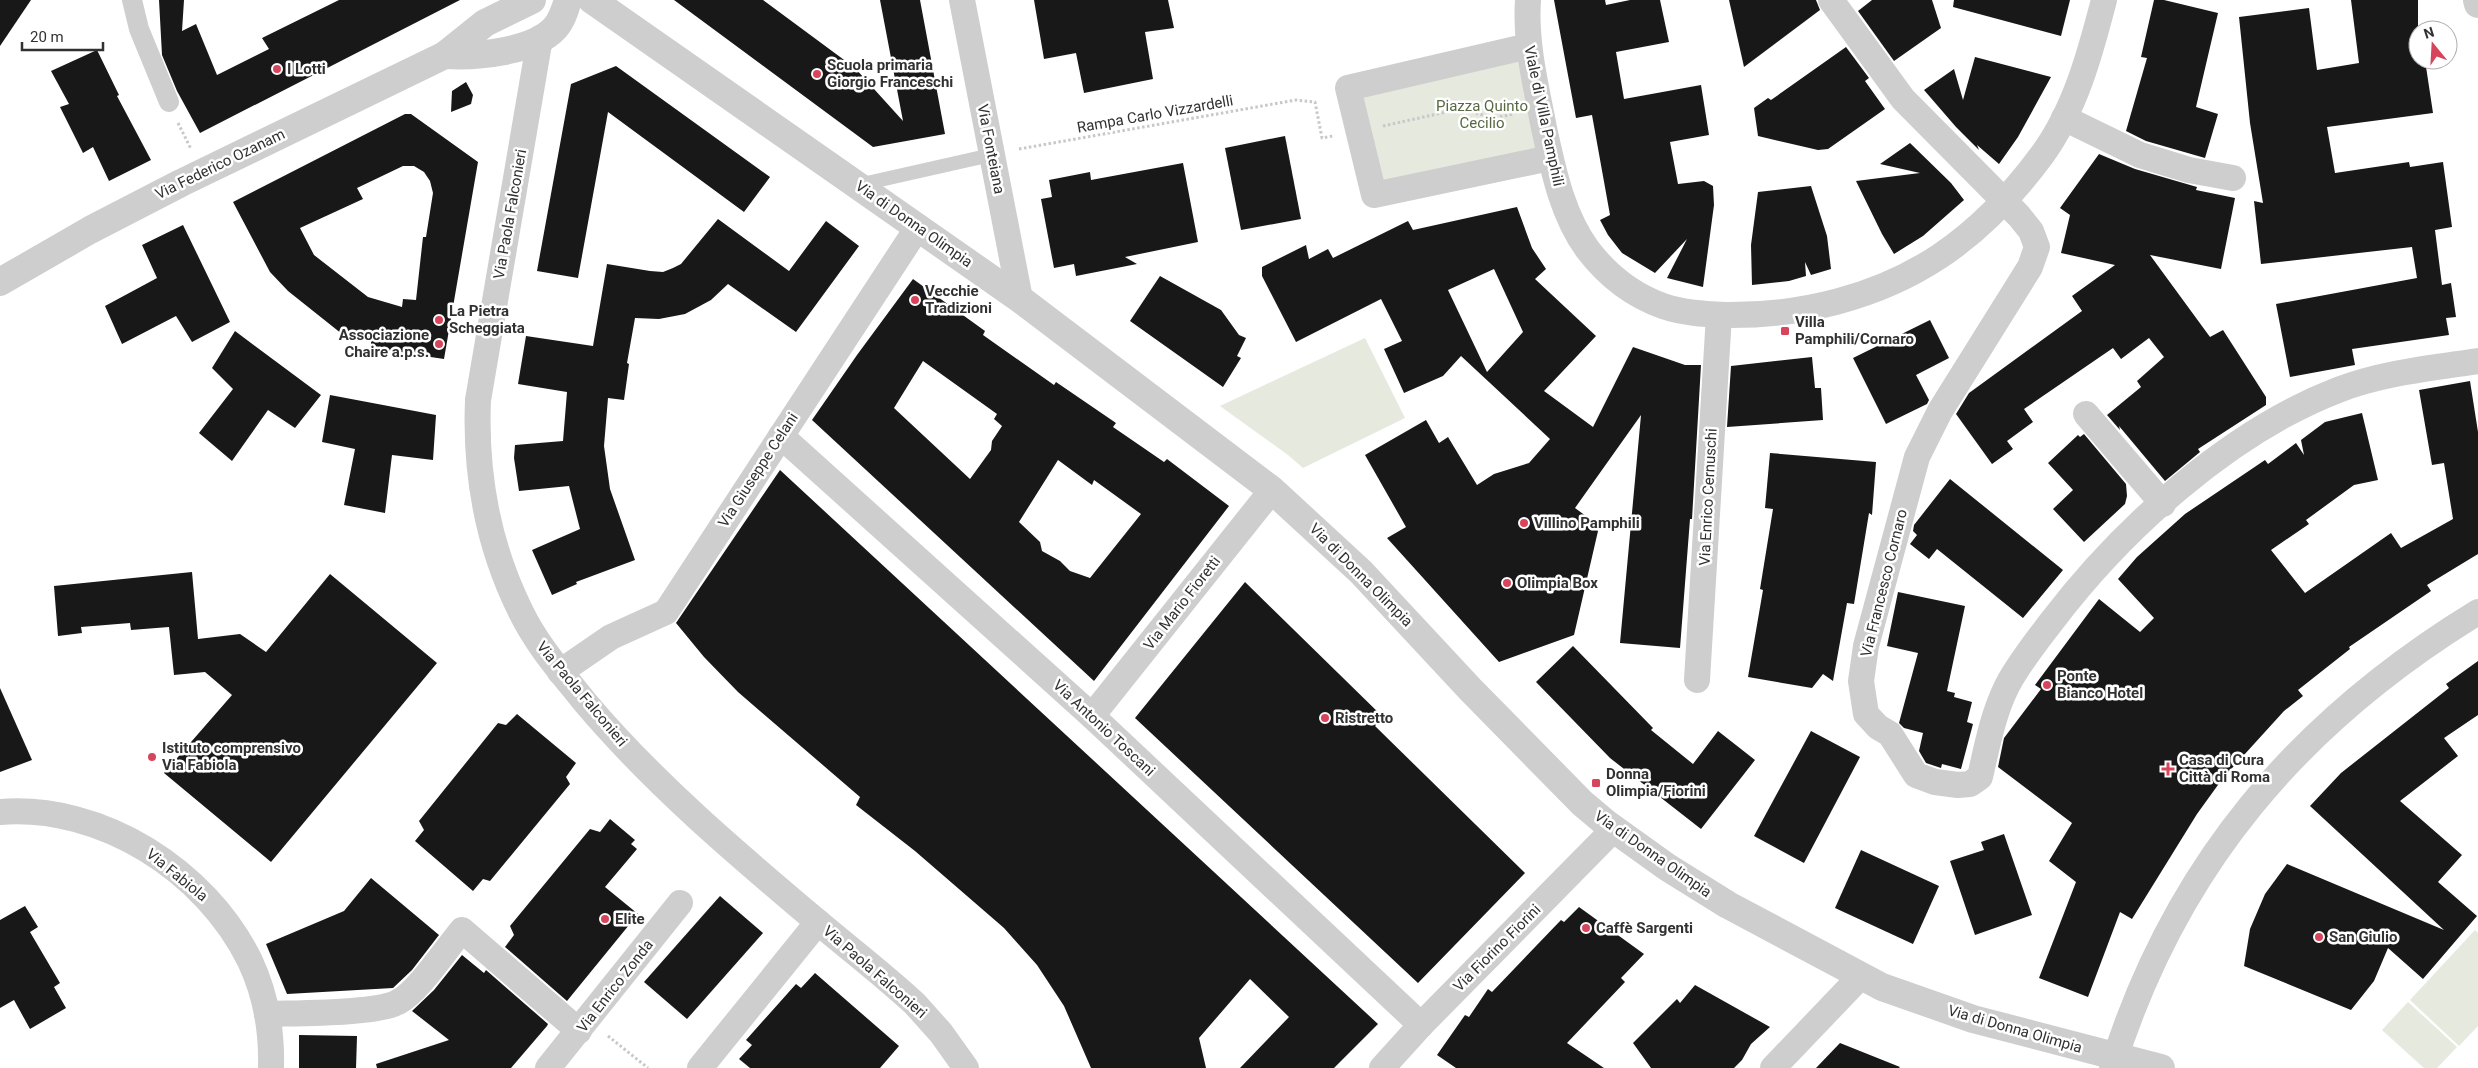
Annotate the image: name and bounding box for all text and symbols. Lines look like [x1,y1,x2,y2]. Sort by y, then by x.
scale bar [22,20,104,52]
north arrow [2408,20,2458,70]
text: N [2422,23,2436,42]
text: 20 m [30,28,64,46]
street label: Viale di Villa Pamphili [1520,44,1568,188]
place label: Scuola primaria Giorgio Franceschi [827,56,953,91]
place label: I Lotti [287,60,326,78]
marker: I Lotti [271,63,283,75]
marker: Scuola primaria Giorgio Franceschi [811,68,823,80]
street label: Rampa Carlo Vizzardelli [1075,91,1235,137]
park label: Piazza Quinto Cecilio [1436,97,1528,132]
street label: Via Fonteiana [973,103,1009,195]
street label: Via Federico Ozanam [152,125,288,203]
street label: Via Paola Falconieri [490,148,530,280]
street label: Via di Donna Olimpia [852,177,976,271]
place label: Vecchie Tradizioni [925,282,992,317]
marker: Vecchie Tradizioni [909,294,921,306]
place label: La Pietra Scheggiata [449,302,525,337]
place label: Villa Pamphili/Cornaro [1795,313,1914,348]
marker: La Pietra Scheggiata [433,314,445,326]
marker: Villa Pamphili/Cornaro [1779,325,1791,337]
place label: Associazione Chaire a.p.s. [339,326,429,361]
marker: Associazione Chaire a.p.s. [433,338,445,350]
street label: Via Giuseppe Celani [714,409,802,531]
street label: Via Enrico Cernuschi [1695,428,1721,566]
street label: Via Francesco Cornaro [1857,507,1911,659]
place label: Villino Pamphili [1534,514,1640,532]
marker: Villino Pamphili [1518,517,1530,529]
street label: Via di Donna Olimpia [1306,520,1416,630]
street label: Via Mario Fioretti [1140,552,1224,654]
place label: Olimpia Box [1517,574,1598,592]
marker: Olimpia Box [1501,577,1513,589]
street label: Via Paola Falconieri [533,638,631,750]
place label: Ponte Bianco Hotel [2057,667,2143,702]
street label: Via Antonio Toscani [1049,676,1159,780]
marker: Ponte Bianco Hotel [2041,679,2053,691]
place label: Ristretto [1335,709,1393,727]
marker: Ristretto [1319,712,1331,724]
place label: Istituto comprensivo Via Fabiola [162,739,301,774]
marker: Istituto comprensivo Via Fabiola [146,751,158,763]
place label: Casa di Cura Città di Roma [2179,751,2270,786]
marker: Casa di Cura Città di Roma [2161,762,2175,776]
place label: Donna Olimpia/Fiorini [1606,765,1706,800]
marker: Donna Olimpia/Fiorini [1590,777,1602,789]
street label: Via di Donna Olimpia [1591,807,1715,901]
street label: Via Fabiola [143,845,211,905]
street label: Via Fiorino Fiorini [1450,901,1544,995]
place label: Elite [615,910,645,928]
marker: Elite [599,913,611,925]
place label: Caffè Sargenti [1596,919,1693,937]
street label: Via Paola Falconieri [819,922,931,1022]
marker: Caffè Sargenti [1580,922,1592,934]
place label: San Giulio [2329,928,2397,946]
marker: San Giulio [2313,931,2325,943]
street label: Via Enrico Zonda [573,936,657,1036]
street label: Via di Donna Olimpia [1946,1001,2084,1057]

